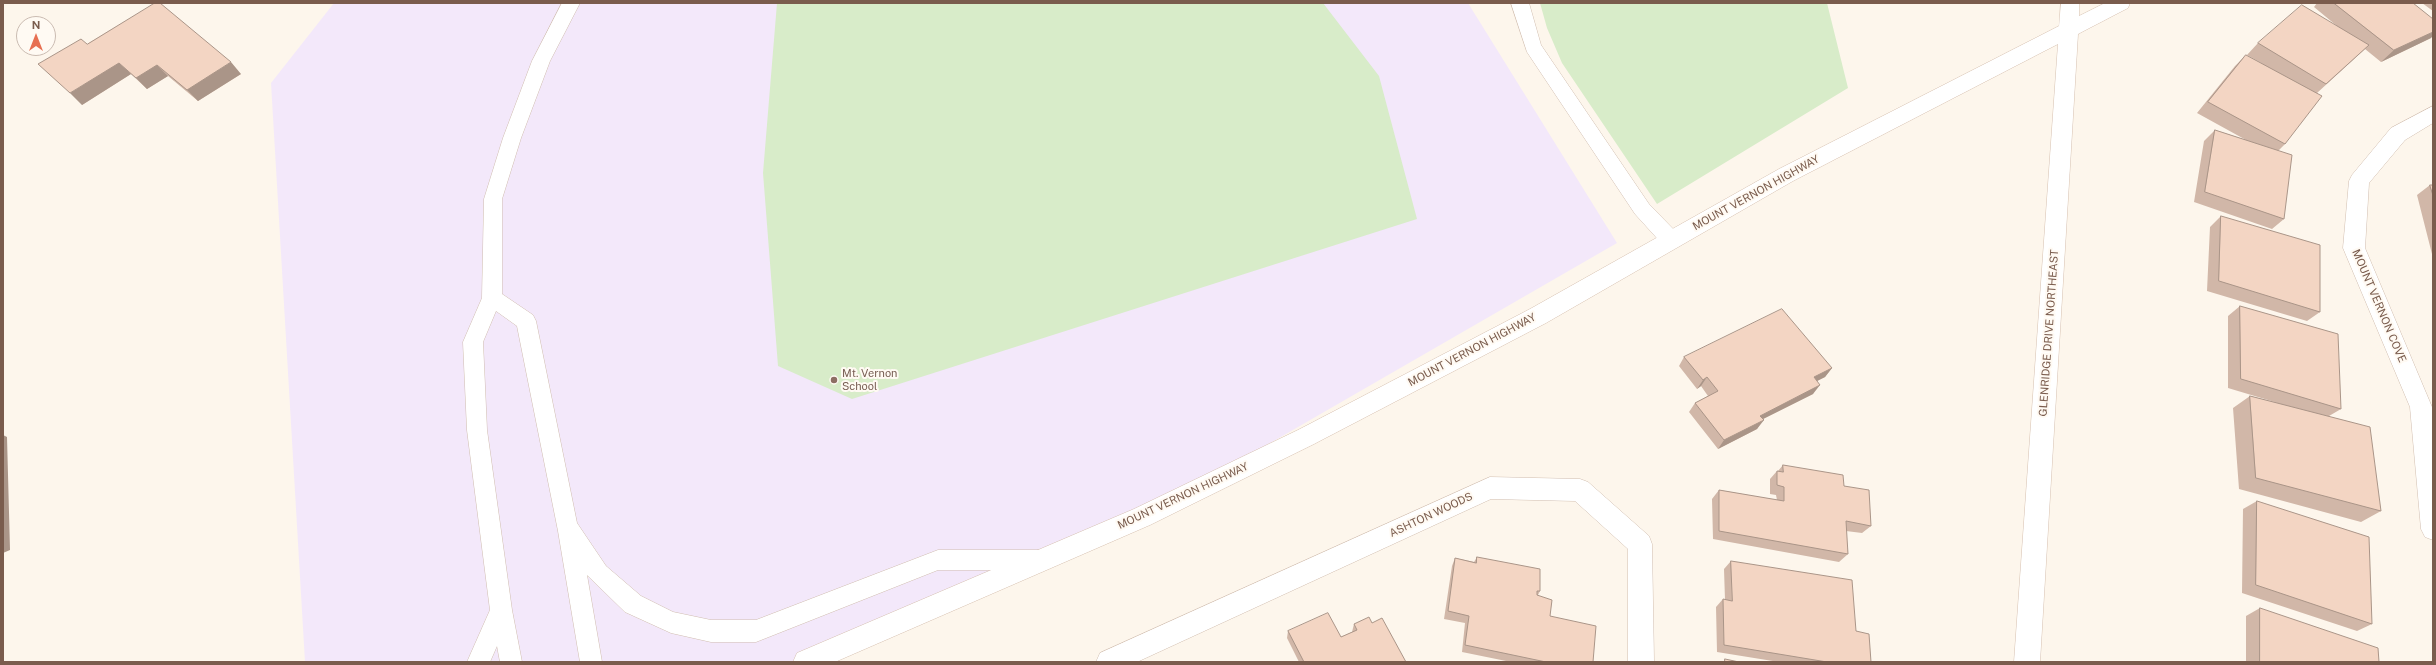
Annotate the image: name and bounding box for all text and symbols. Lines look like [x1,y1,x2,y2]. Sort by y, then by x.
north arrow [16,16,56,56]
text: N [32,19,40,31]
street label: MOUNT VERNON HIGHWAY [1690,153,1822,233]
street label: MOUNT VERNON COVE [2349,247,2409,365]
street label: GLENRIDGE DRIVE NORTHEAST [2037,249,2061,417]
street label: MOUNT VERNON HIGHWAY [1406,311,1538,389]
place label: Mt. Vernon School [842,367,897,393]
marker: Mt. Vernon School [829,375,839,385]
street label: MOUNT VERNON HIGHWAY [1115,460,1251,532]
street label: ASHTON WOODS [1387,490,1475,540]

